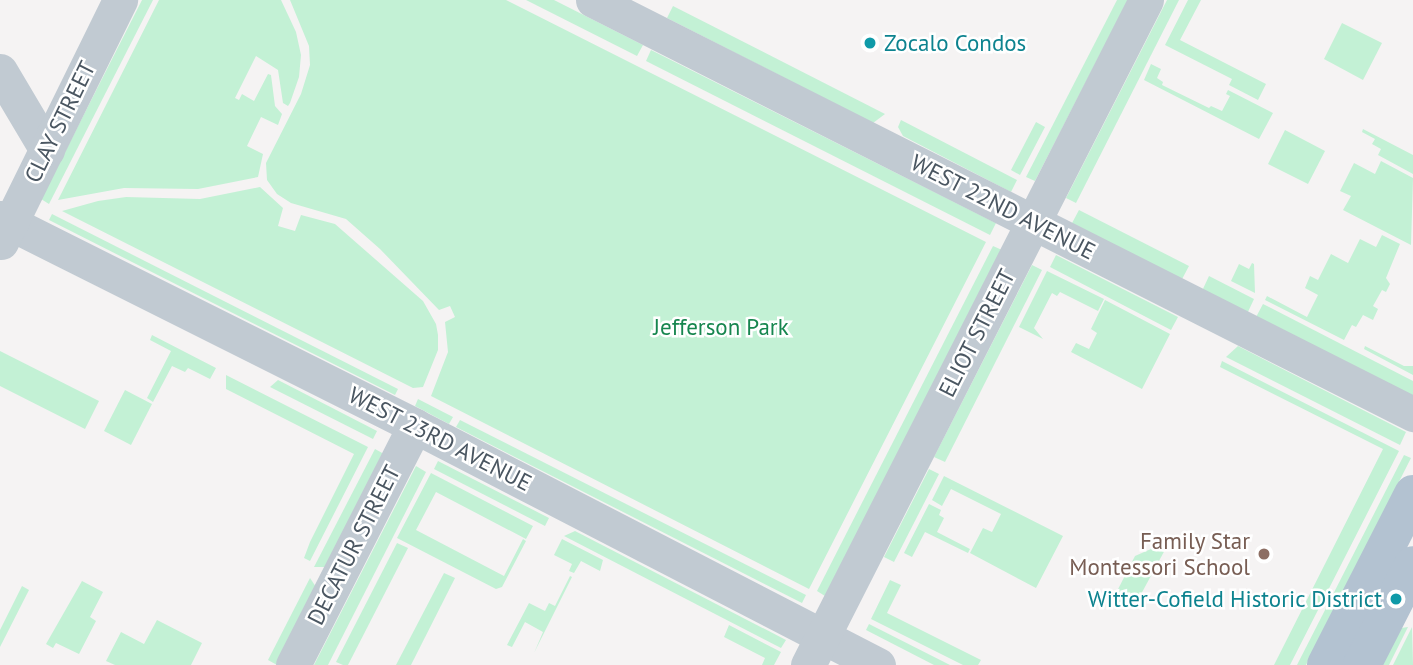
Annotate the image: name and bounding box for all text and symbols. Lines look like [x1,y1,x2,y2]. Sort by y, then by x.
place label: Zocalo Condos [884,29,1026,57]
marker: Zocalo Condos [862,35,878,51]
street label: CLAY STREET [19,57,101,187]
street label: WEST 22ND AVENUE [905,148,1101,266]
street label: ELIOT STREET [933,264,1021,402]
park label: Jefferson Park [653,313,789,341]
street label: WEST 23RD AVENUE [343,381,537,497]
street label: DECATUR STREET [302,461,406,629]
place label: Family Star Montessori School [1069,527,1250,581]
marker: Family Star Montessori School [1256,546,1272,562]
place label: Witter-Cofield Historic District [1087,585,1382,613]
marker: Witter-Cofield Historic District [1388,591,1404,607]

